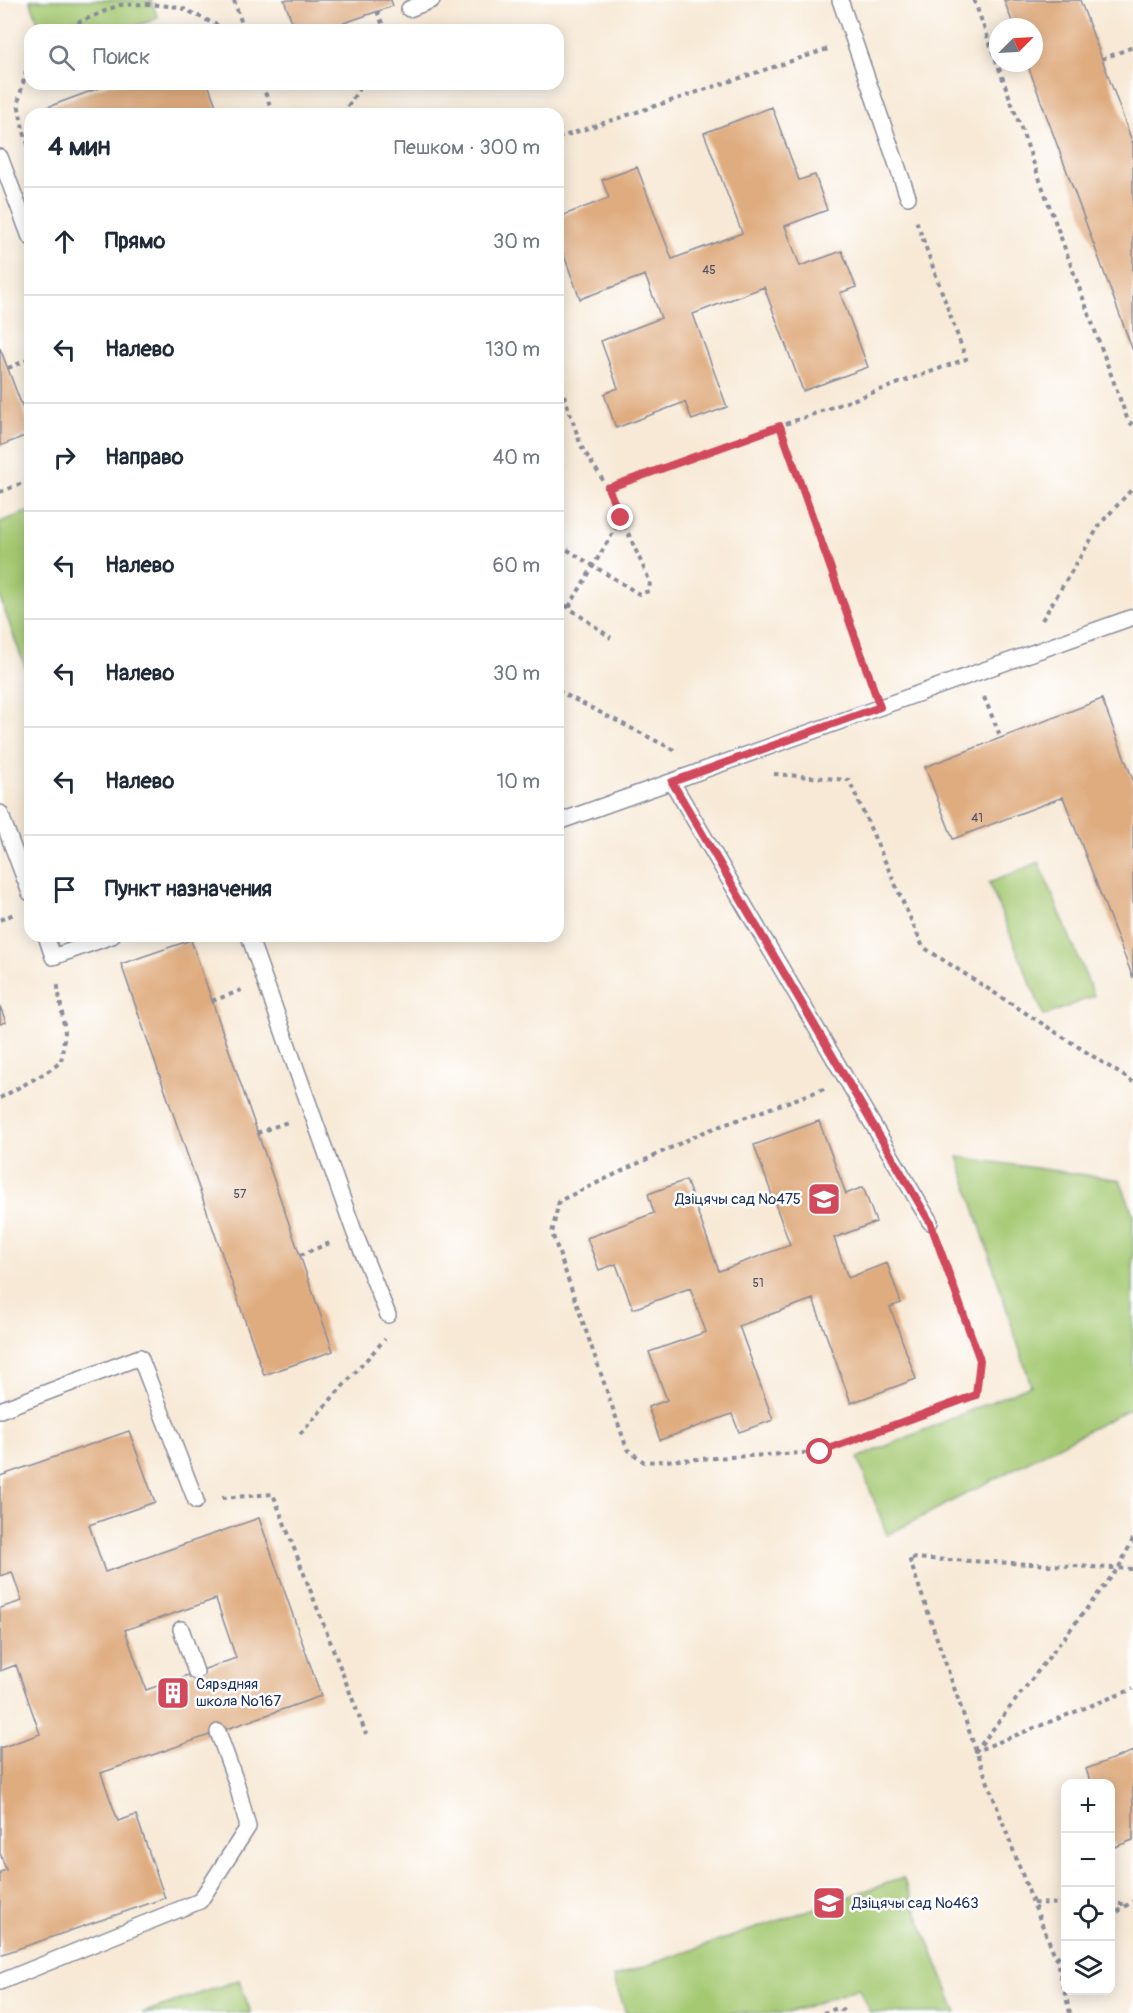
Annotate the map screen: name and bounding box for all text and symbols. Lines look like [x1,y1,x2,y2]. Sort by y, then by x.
north arrow [989,18,1043,72]
search box [24,24,564,90]
icon: search [45,41,78,74]
text: Поиск [93,43,150,71]
text: 4 мин [48,131,110,163]
text: Пешком · 300 m [394,135,540,160]
icon: ahead [48,225,81,258]
text: Прямо [105,227,165,255]
text: 30 m [493,229,540,254]
house number: 45 [702,263,716,278]
icon: left [48,333,81,366]
text: Налево [105,335,174,363]
text: 130 m [485,337,540,362]
icon: right [48,441,81,474]
text: Направо [105,443,184,471]
text: 40 m [493,445,540,470]
route end [607,504,633,530]
icon: left [48,549,81,582]
text: Налево [105,551,174,579]
text: 60 m [493,553,540,578]
icon: left [48,657,81,690]
text: Налево [105,659,174,687]
text: 30 m [493,661,540,686]
icon: left [48,765,81,798]
text: Налево [105,767,174,795]
text: 10 m [496,769,540,794]
house number: 41 [971,811,983,826]
icon: arrive [48,873,81,906]
text: Пункт назначения [105,875,272,903]
school or university icon: Дзіцячы сад №475 [806,1181,842,1217]
house number: 57 [234,1187,247,1202]
place label: Дзіцячы сад №475 [674,1190,801,1209]
house number: 51 [752,1276,764,1291]
route start [806,1438,832,1464]
building icon: Сярэдняя школа №167 [155,1675,191,1711]
place label: Сярэдняя школа №167 [196,1675,281,1711]
map controls [1061,1779,1115,1995]
button: + [1061,1779,1115,1833]
button: − [1061,1833,1115,1887]
school or university icon: Дзіцячы сад №463 [811,1885,847,1921]
button: locate [1061,1887,1115,1941]
place label: Дзіцячы сад №463 [851,1894,979,1913]
button: layers [1061,1941,1115,1995]

